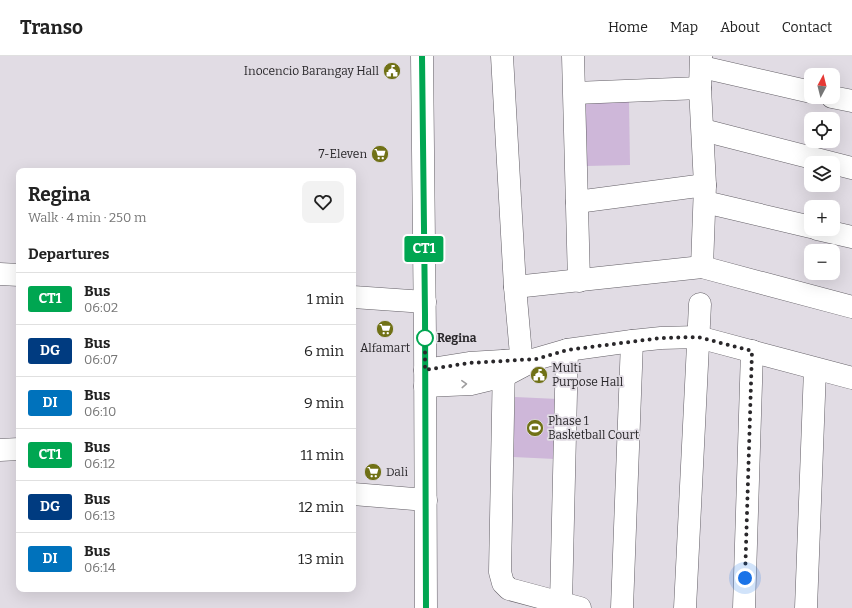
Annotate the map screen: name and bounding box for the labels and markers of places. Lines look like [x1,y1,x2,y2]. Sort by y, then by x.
public building icon: Inocencio Barangay Hall [382,61,402,81]
place label: Inocencio Barangay Hall [244,64,380,78]
supermarket icon: 7-Eleven [370,144,390,164]
place label: 7-Eleven [318,147,367,161]
supermarket icon: Alfamart [375,319,395,339]
marker: Regina [416,329,434,347]
place label: Regina [437,331,477,345]
place label: Alfamart [360,341,411,355]
place label: Multi Purpose Hall [552,361,624,389]
public building icon: Multi Purpose Hall [529,365,549,385]
place label: Phase 1 Basketball Court [548,414,640,442]
sports icon: Phase 1 Basketball Court [525,418,545,438]
supermarket icon: Dali [363,462,383,482]
place label: Dali [386,465,408,479]

